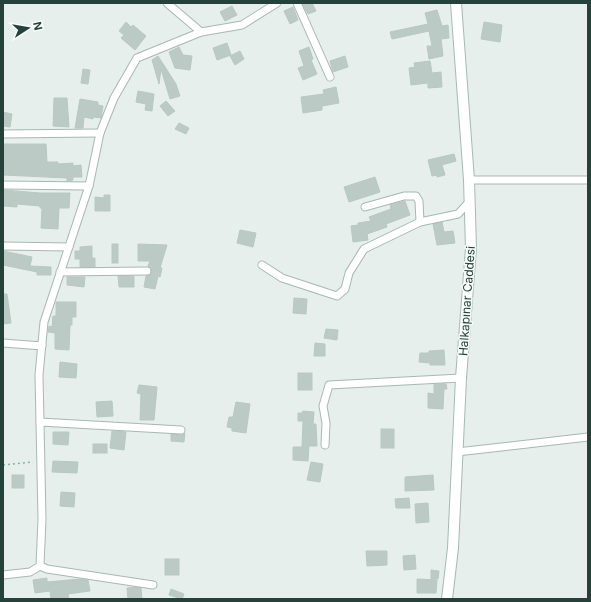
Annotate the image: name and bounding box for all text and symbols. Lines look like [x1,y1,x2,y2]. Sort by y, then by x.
north arrow [8,8,48,48]
text: N [30,20,46,31]
street label: Halkapınar Caddesi [455,245,478,357]

